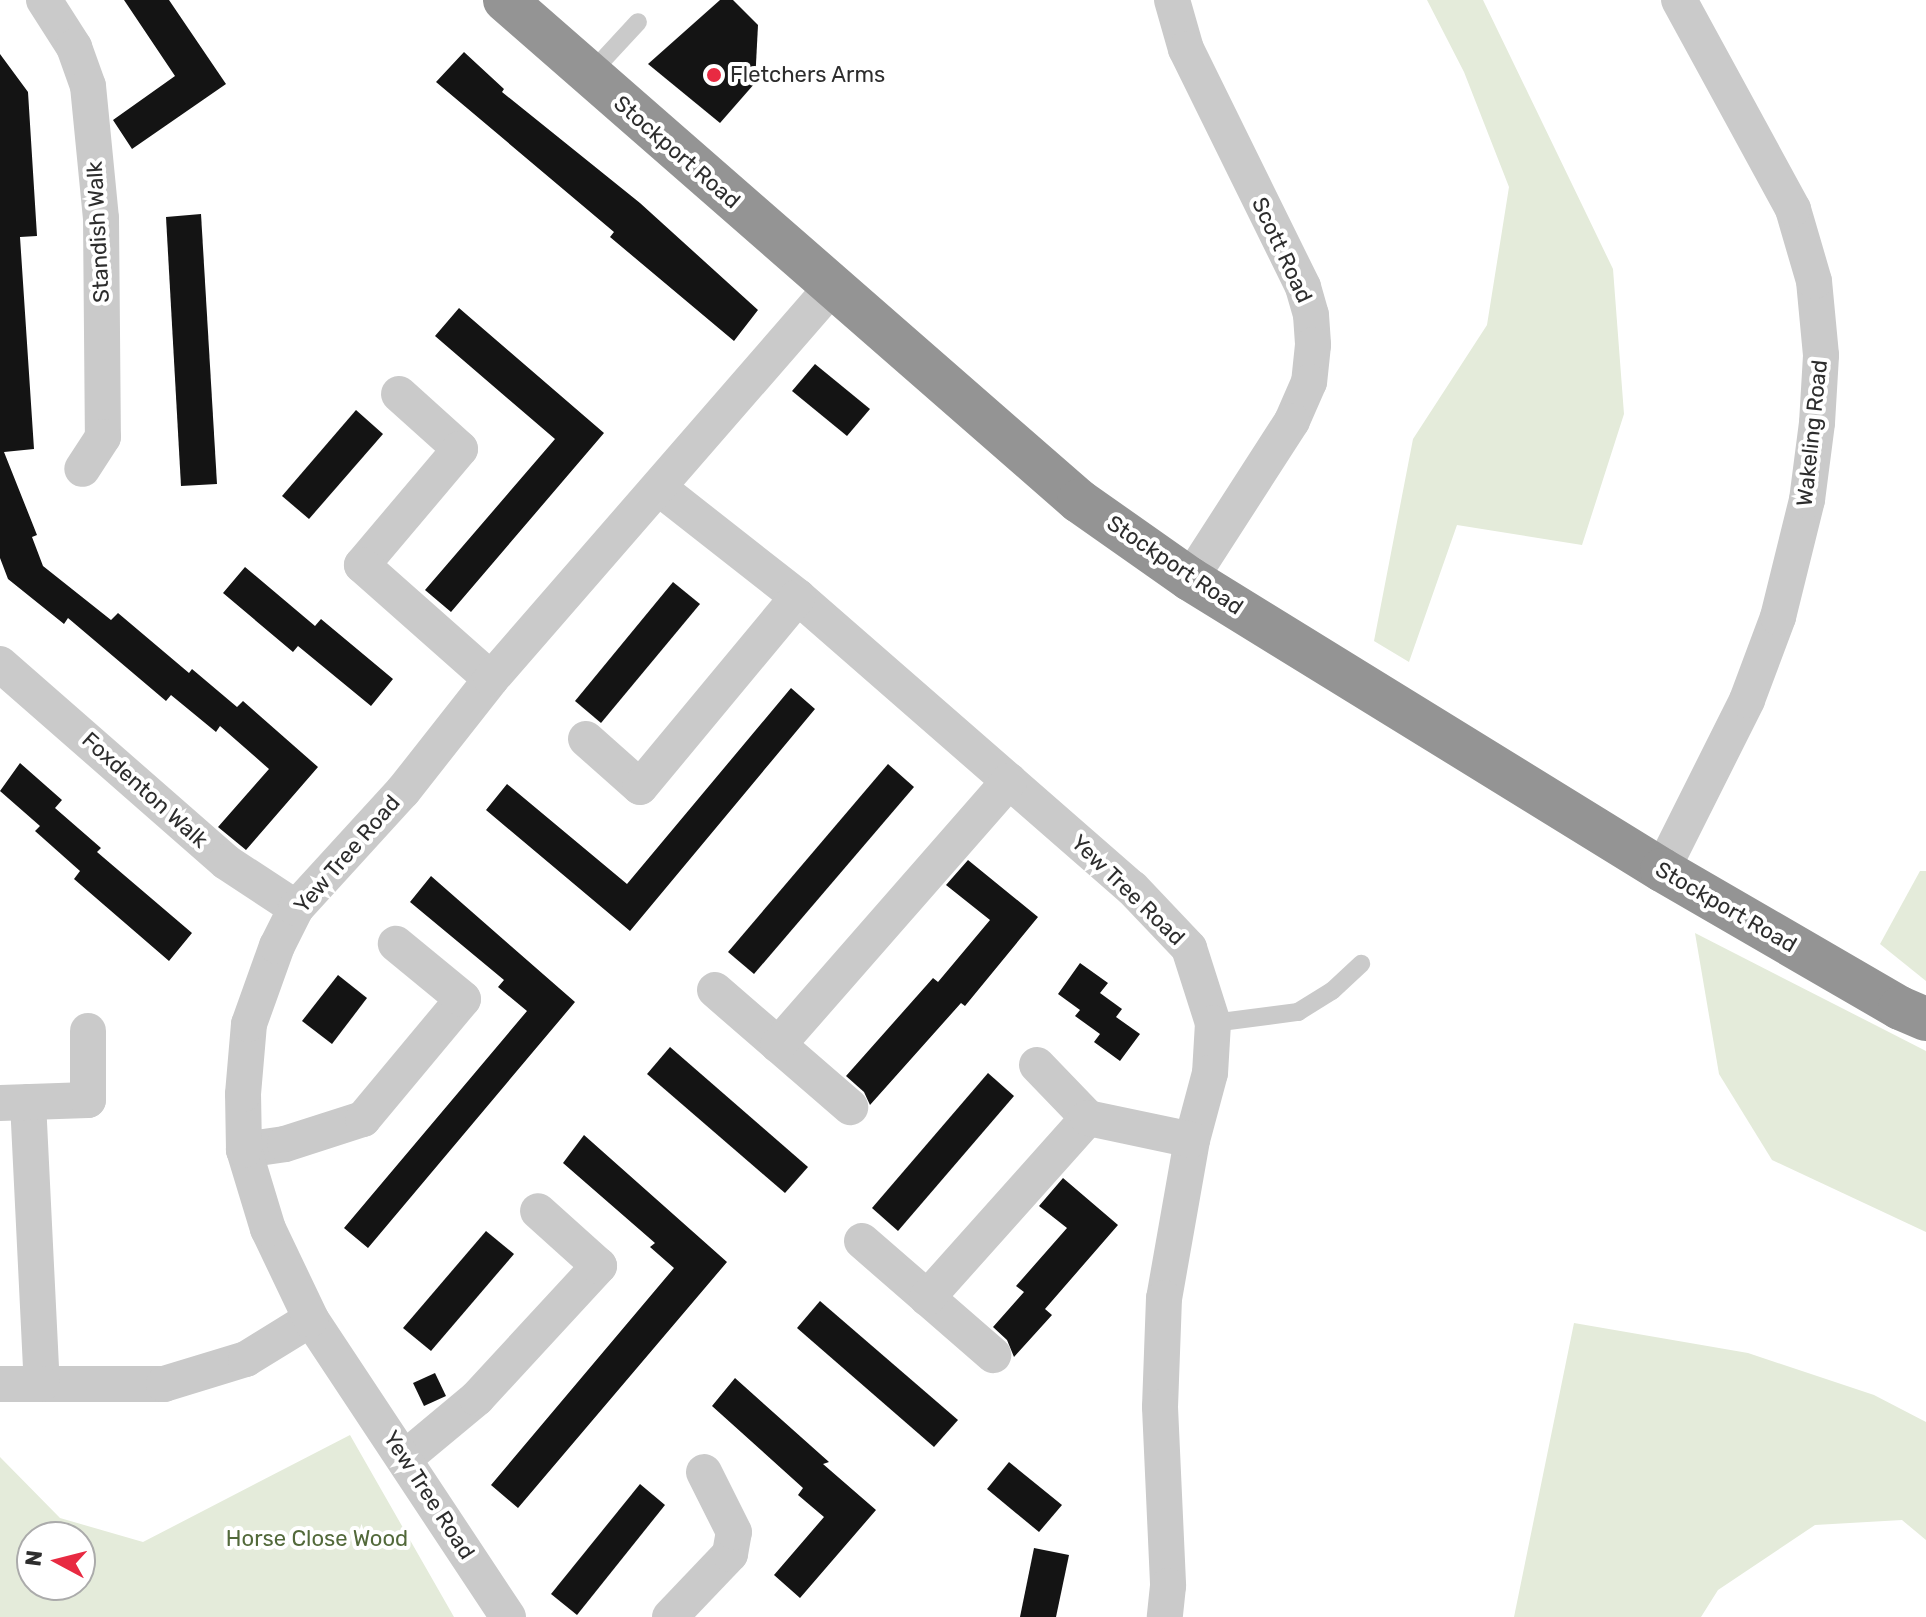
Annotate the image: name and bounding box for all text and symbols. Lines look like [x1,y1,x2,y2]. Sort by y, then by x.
place label: Fletchers Arms [730,62,886,88]
marker: Fletchers Arms [705,66,723,84]
street label: Stockport Road [608,90,746,214]
street label: Standish Walk [81,160,115,304]
street label: Scott Road [1246,193,1318,307]
street label: Wakeling Road [1791,358,1833,508]
street label: Stockport Road [1102,510,1248,620]
street label: Foxdenton Walk [76,726,214,854]
street label: Yew Tree Road [288,789,406,919]
street label: Yew Tree Road [1065,829,1191,951]
street label: Stockport Road [1651,856,1801,958]
street label: Yew Tree Road [377,1425,481,1565]
north arrow [16,1521,96,1601]
park label: Horse Close Wood [226,1526,408,1552]
text: N [19,1549,48,1568]

